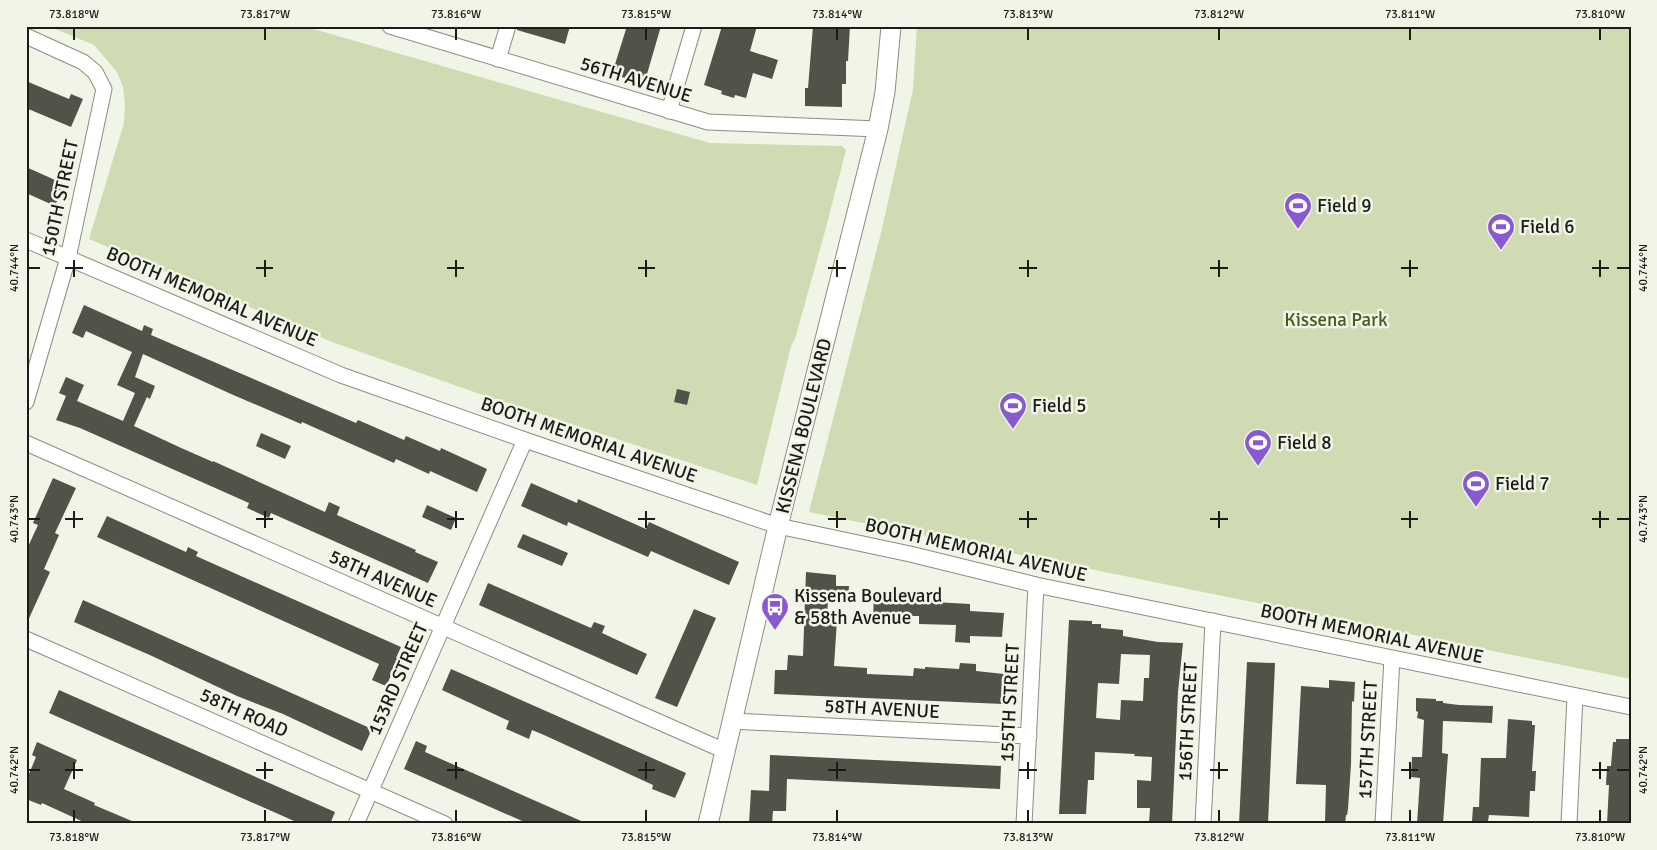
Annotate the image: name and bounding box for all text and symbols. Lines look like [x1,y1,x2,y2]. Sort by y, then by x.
text: 73.818°W [49,7,99,22]
text: 73.817°W [240,7,290,22]
text: 73.816°W [431,7,481,22]
text: 73.815°W [621,7,671,22]
text: 73.814°W [812,7,862,22]
text: 73.813°W [1003,7,1053,22]
text: 73.812°W [1194,7,1244,22]
text: 73.811°W [1385,7,1435,22]
text: 73.810°W [1575,7,1625,22]
street label: 56TH AVENUE [577,52,695,108]
street label: 150TH STREET [36,137,84,259]
sports icon: Field 9 [1283,191,1313,230]
place label: Field 9 [1317,194,1372,218]
sports icon: Field 6 [1486,212,1516,251]
place label: Field 6 [1520,215,1575,239]
street label: BOOTH MEMORIAL AVENUE [103,242,321,352]
text: 40.744°N [7,244,22,292]
text: 40.744°N [1636,244,1651,292]
park label: Kissena Park [1284,308,1388,332]
street label: KISSENA BOULEVARD [771,336,837,516]
sports icon: Field 5 [998,391,1028,430]
street label: BOOTH MEMORIAL AVENUE [478,392,700,488]
place label: Field 5 [1032,394,1087,418]
sports icon: Field 8 [1243,428,1273,467]
place label: Field 8 [1277,431,1332,455]
sports icon: Field 7 [1461,469,1491,508]
place label: Field 7 [1495,472,1550,496]
text: 40.743°N [7,495,22,543]
text: 40.743°N [1636,495,1651,543]
street label: BOOTH MEMORIAL AVENUE [863,513,1089,587]
street label: 58TH AVENUE [325,545,441,613]
place label: Kissena Boulevard & 58th Avenue [794,584,942,630]
bus stop icon: Kissena Boulevard & 58th Avenue [760,592,790,631]
street label: BOOTH MEMORIAL AVENUE [1258,599,1486,669]
street label: 153RD STREET [363,619,434,739]
street label: 155TH STREET [995,642,1025,763]
street label: 156TH STREET [1173,661,1203,782]
street label: 157TH STREET [1353,679,1383,800]
street label: 58TH ROAD [196,683,292,743]
street label: 58TH AVENUE [824,694,940,724]
text: 40.742°N [7,746,22,794]
text: 40.742°N [1636,746,1651,794]
text: 73.818°W [49,830,99,845]
text: 73.817°W [240,830,290,845]
text: 73.816°W [431,830,481,845]
text: 73.815°W [621,830,671,845]
text: 73.814°W [812,830,862,845]
text: 73.813°W [1003,830,1053,845]
text: 73.812°W [1194,830,1244,845]
text: 73.811°W [1385,830,1435,845]
text: 73.810°W [1575,830,1625,845]

